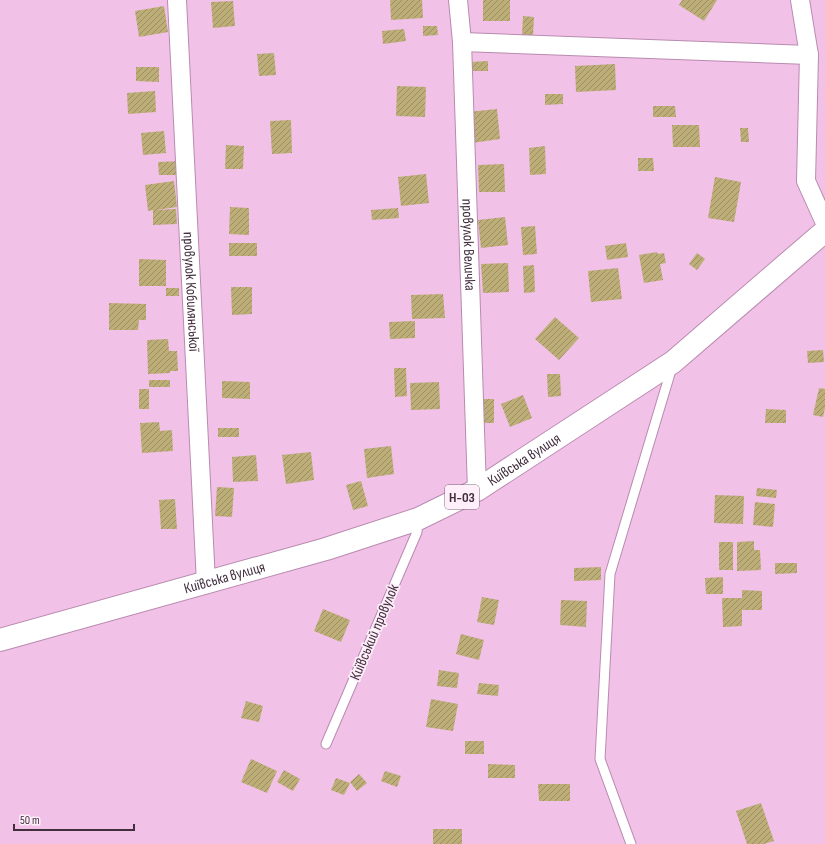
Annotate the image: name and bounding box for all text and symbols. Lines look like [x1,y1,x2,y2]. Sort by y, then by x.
street label: провулок Величка [457,198,479,291]
street label: провулок Кобилянської [179,231,204,353]
street label: Київська вулиця [484,429,564,491]
road number: Н-03 [445,485,479,509]
street label: Київська вулиця [182,557,267,598]
street label: Київський провулок [346,581,403,683]
scale bar [14,806,134,832]
text: 50 m [20,813,40,828]

